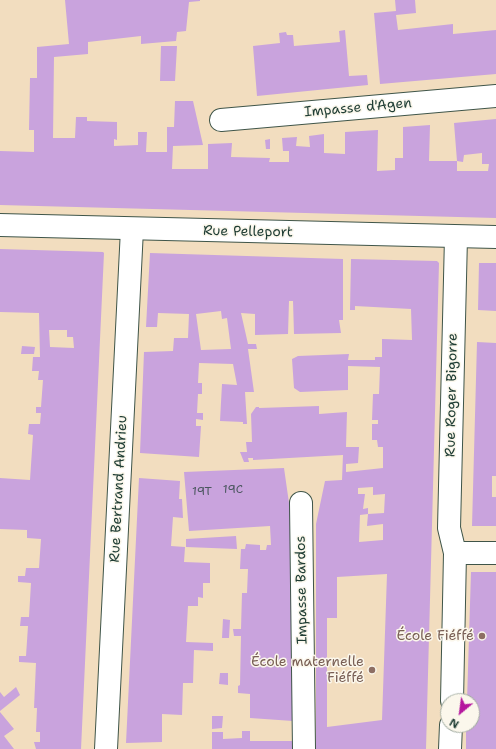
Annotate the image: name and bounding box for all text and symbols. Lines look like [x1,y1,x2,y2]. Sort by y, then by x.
street label: Impasse d'Agen [304,95,412,121]
street label: Rue Pelleport [203,223,293,241]
street label: Rue Roger Bigorre [443,333,461,457]
street label: Rue Bertrand Andrieu [107,415,131,563]
house number: 19C [223,483,243,497]
house number: 19T [192,485,212,499]
street label: Impasse Bardos [293,536,311,644]
place label: École Fiéffé [397,628,474,644]
marker: École Fiéffé [477,631,487,641]
place label: École maternelle Fiéffé [251,654,364,686]
marker: École maternelle Fiéffé [367,665,377,675]
north arrow [440,693,480,733]
text: N [447,714,462,732]

